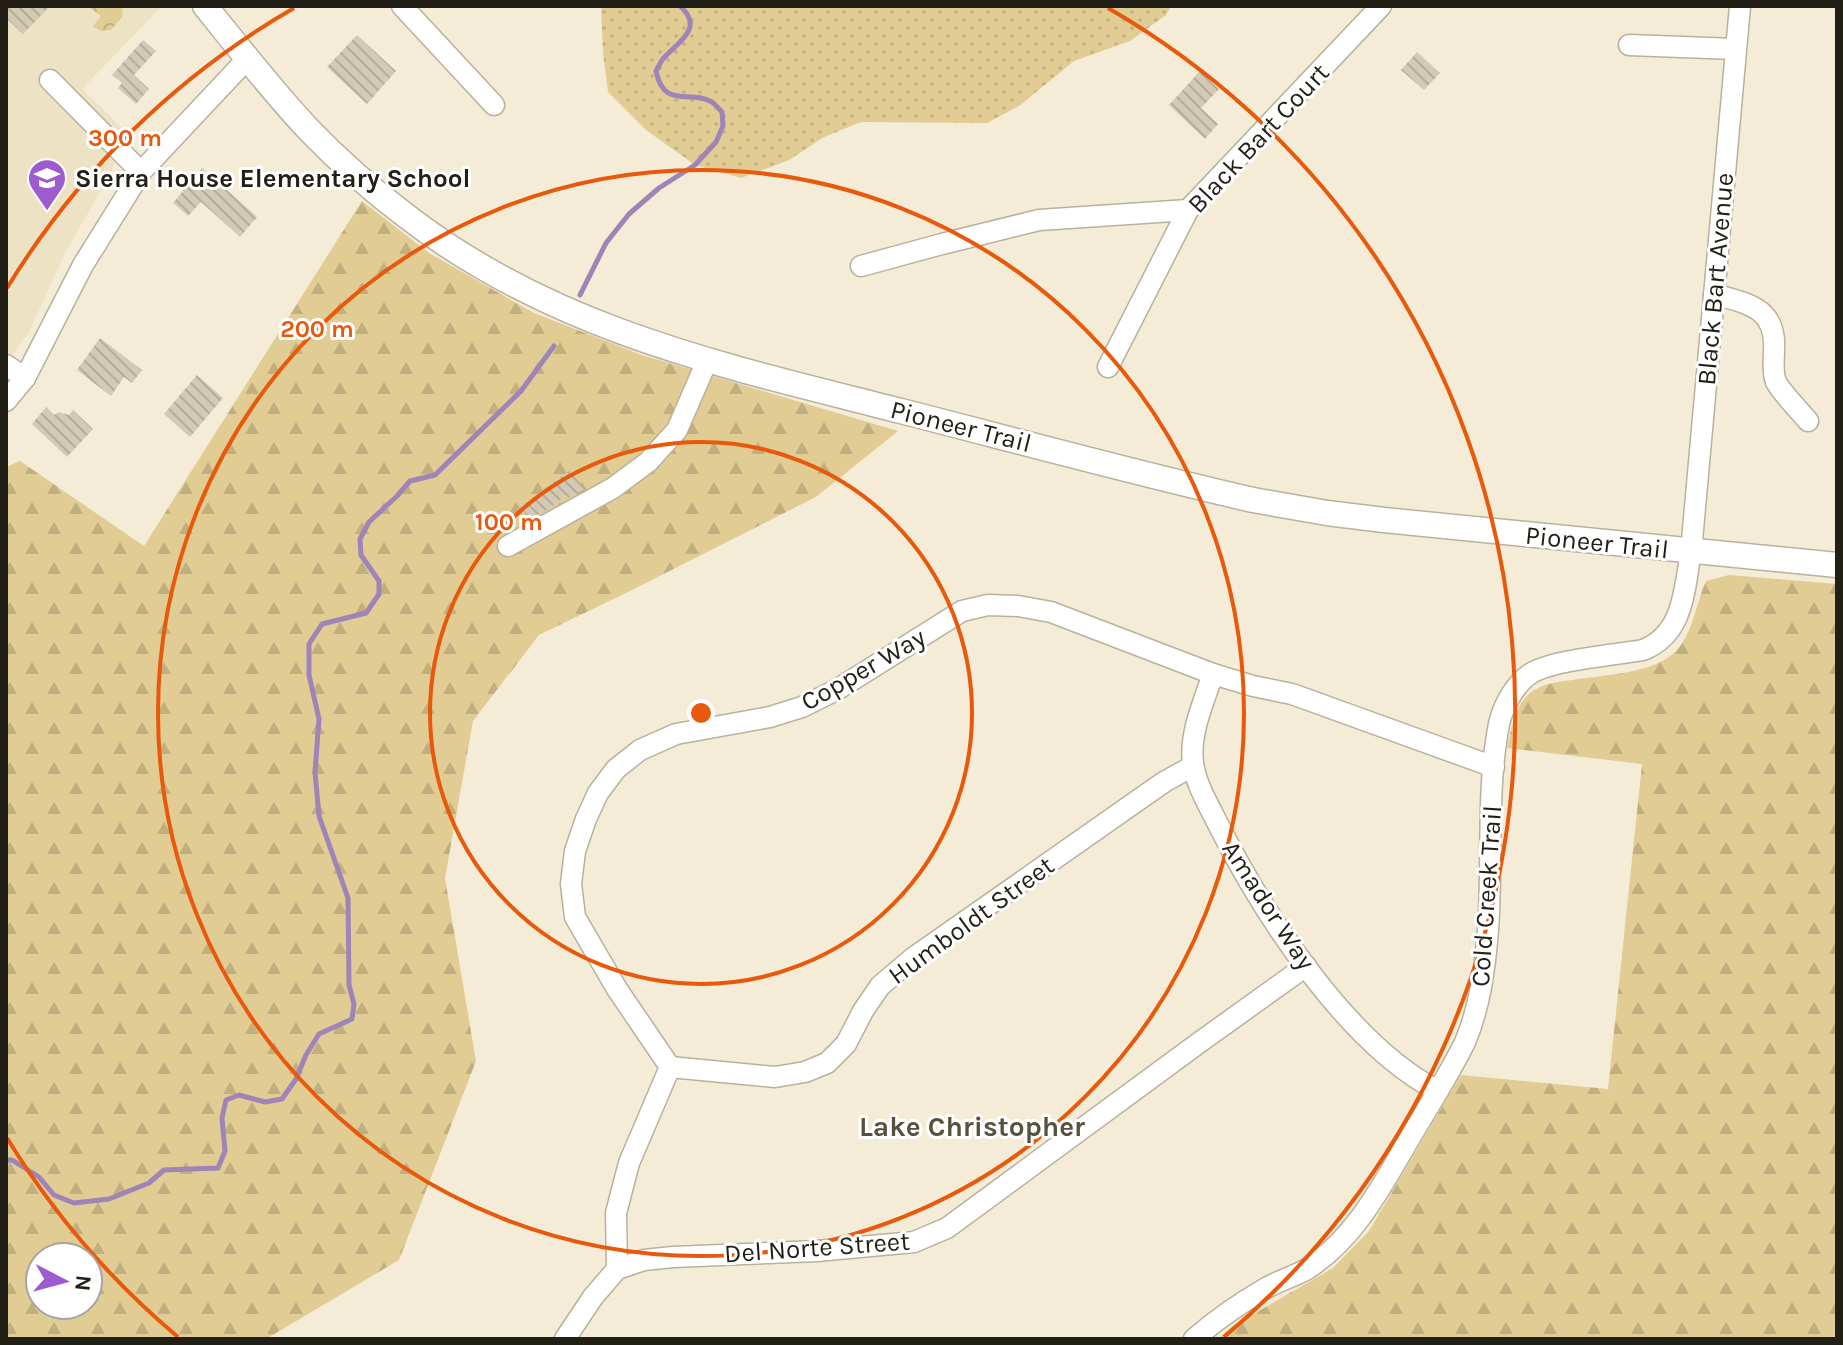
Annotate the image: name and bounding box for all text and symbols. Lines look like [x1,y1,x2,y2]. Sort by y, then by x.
street label: Black Bart Court [1181,57,1336,219]
text: 300 m [88,124,162,152]
school or university icon: Sierra House Elementary School [26,157,68,212]
place label: Sierra House Elementary School [75,163,470,194]
street label: Black Bart Avenue [1691,171,1740,387]
text: 200 m [280,315,354,343]
street label: Pioneer Trail [887,394,1035,459]
text: 100 m [475,508,543,536]
street label: Pioneer Trail [1524,520,1670,565]
street label: Copper Way [796,621,931,717]
centre of rings [687,699,715,727]
street label: Cold Creek Trail [1465,804,1508,988]
street label: Amador Way [1215,835,1322,976]
street label: Humboldt Street [882,850,1060,991]
district label: Lake Christopher [859,1110,1085,1143]
street label: Del Norte Street [723,1226,911,1269]
north arrow [24,1241,104,1321]
text: N [69,1274,97,1292]

